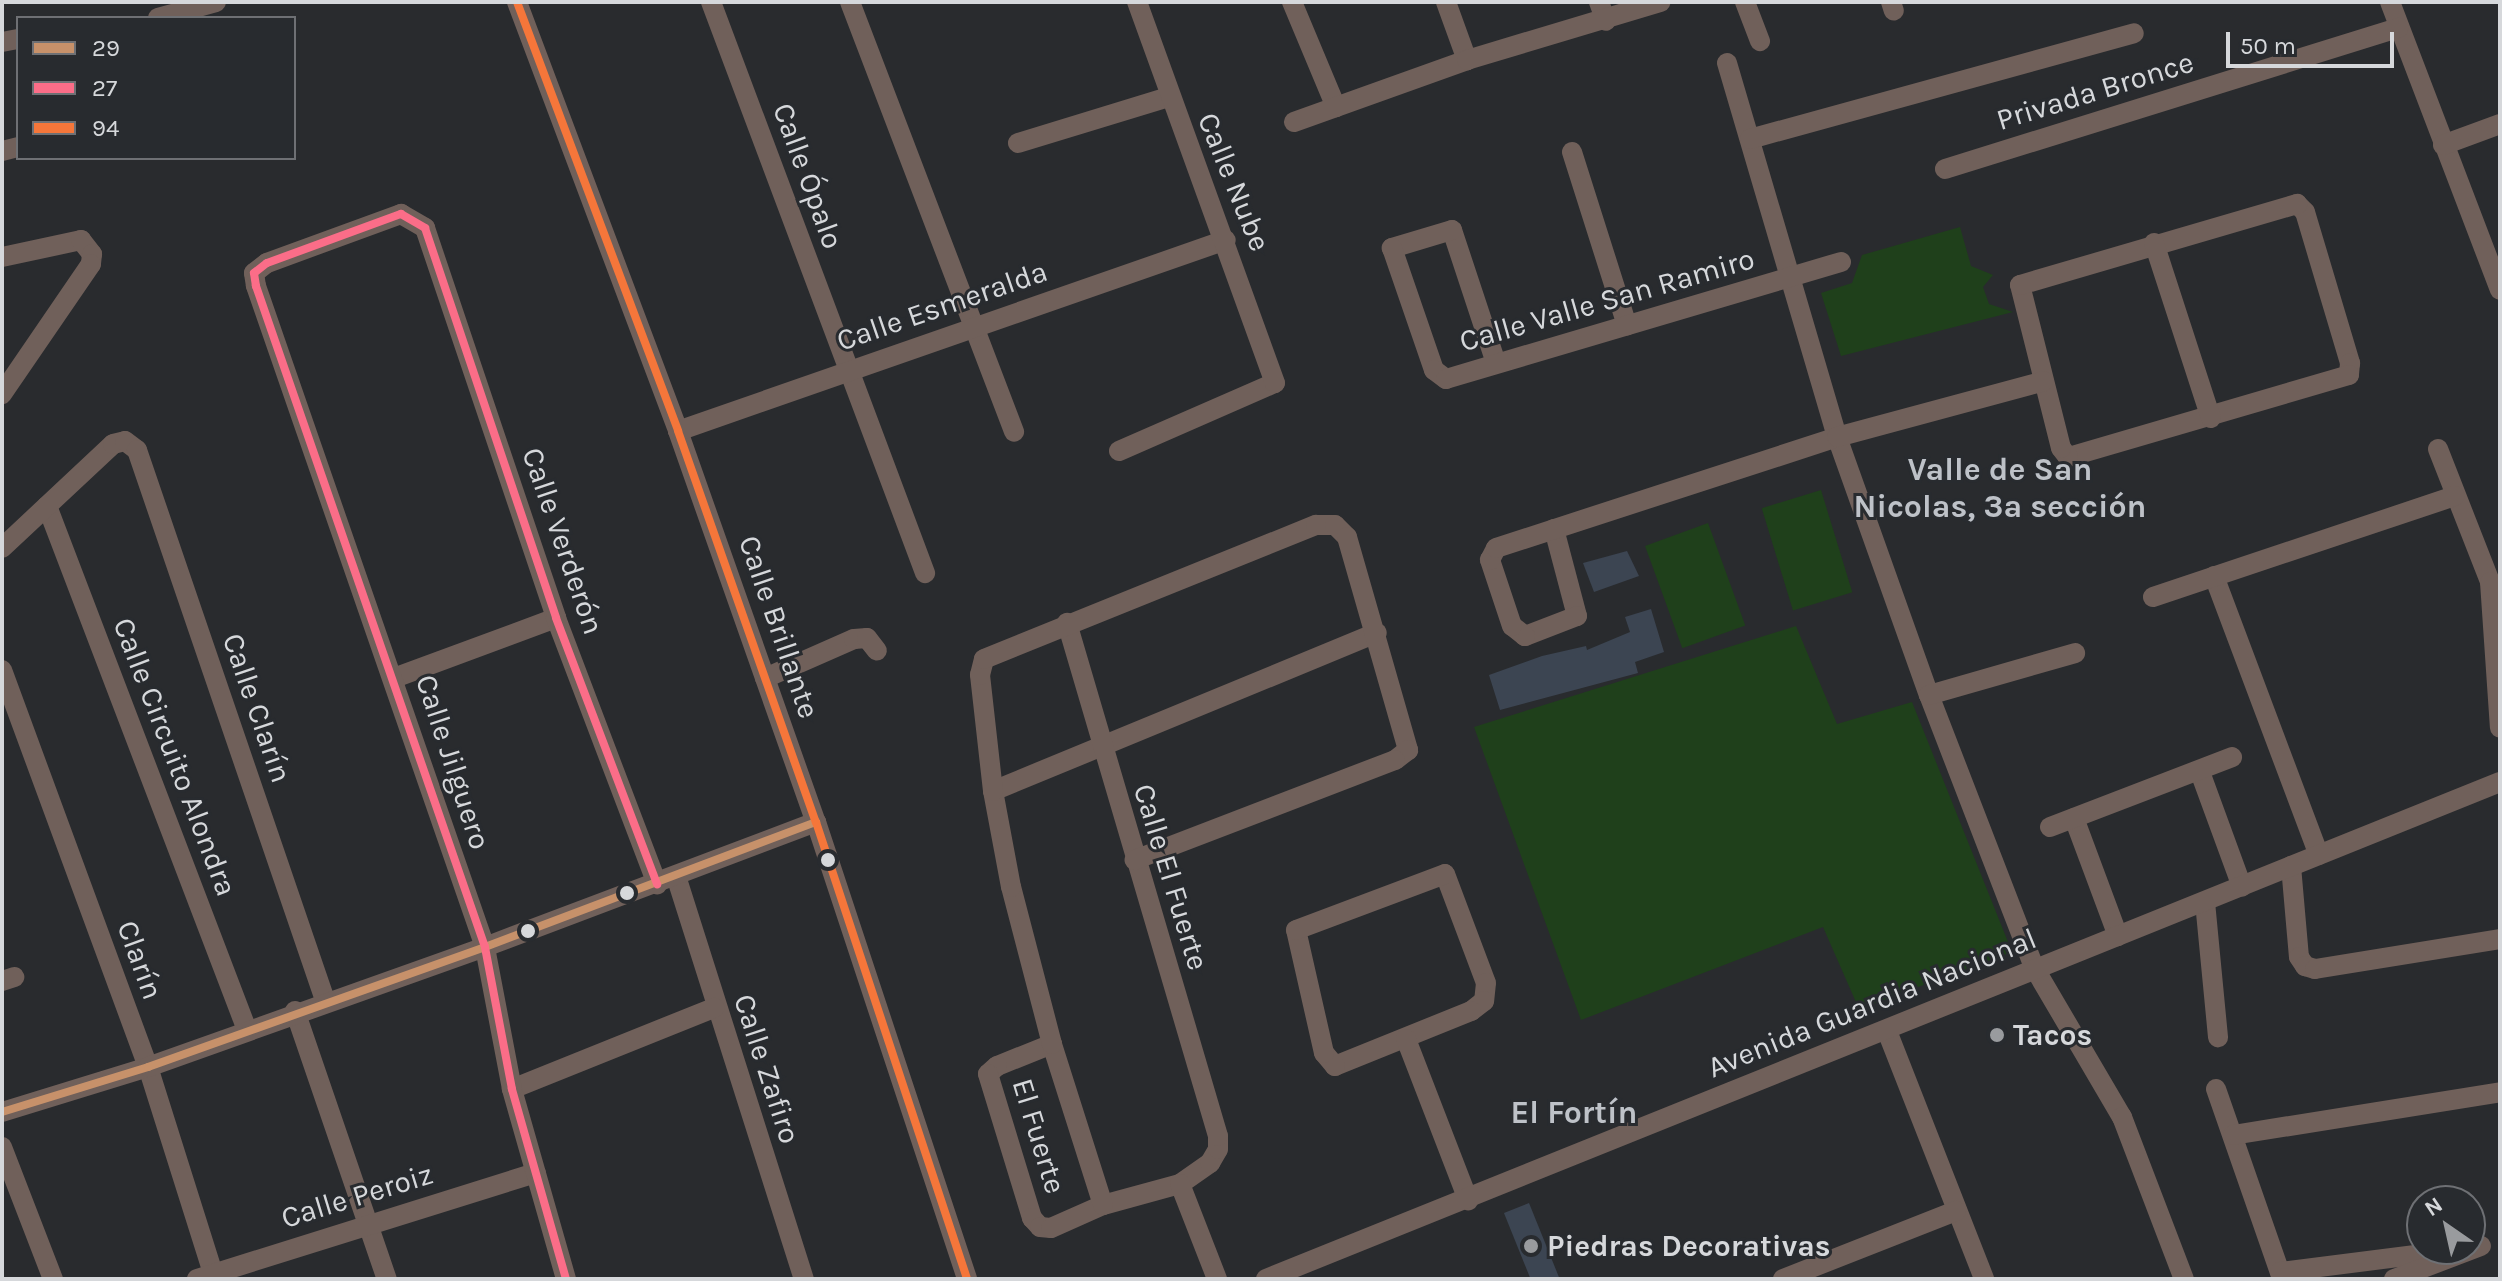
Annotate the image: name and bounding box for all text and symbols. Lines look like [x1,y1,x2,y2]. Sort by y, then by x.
legend [16,16,296,160]
scale bar [2230,16,2398,66]
text: 50 m [2240,32,2296,60]
text: 29 [92,34,120,62]
street label: Privada Bronce [1992,44,2198,138]
text: 27 [92,74,117,102]
street label: Calle Ópalo [765,98,851,254]
street label: Calle Nube [1190,108,1278,256]
text: 94 [92,114,119,142]
street label: Calle Valle San Ramiro [1455,241,1759,359]
street label: Calle Esmeralda [832,253,1052,359]
street label: Calle Verderón [514,443,612,639]
district label: Valle de San Nicolas, 3a sección [1853,452,2147,527]
street label: Calle Brillante [731,531,827,723]
street label: Calle Circuito Alondra [105,613,245,901]
street label: Calle Clarín [215,629,299,787]
street label: Calle Jilguero [408,670,498,854]
street label: Calle El Fuerte [1126,780,1216,974]
unlabelled marker [820,852,836,868]
unlabelled marker [619,885,635,901]
street label: Clarín [109,916,171,1004]
street label: Avenida Guardia Nacional [1702,920,2042,1086]
unlabelled marker [520,923,536,939]
street label: Calle Zafiro [726,990,808,1148]
place label: Tacos [2013,1017,2092,1053]
marker: Tacos [1988,1026,2006,1044]
street label: El Fuerte [1004,1074,1074,1198]
district label: El Fortín [1511,1094,1637,1132]
street label: Calle Peroiz [277,1156,437,1236]
north arrow [2406,1185,2486,1265]
text: N [2420,1192,2448,1222]
place label: Piedras Decorativas [1547,1228,1831,1264]
marker: Piedras Decorativas [1522,1237,1540,1255]

